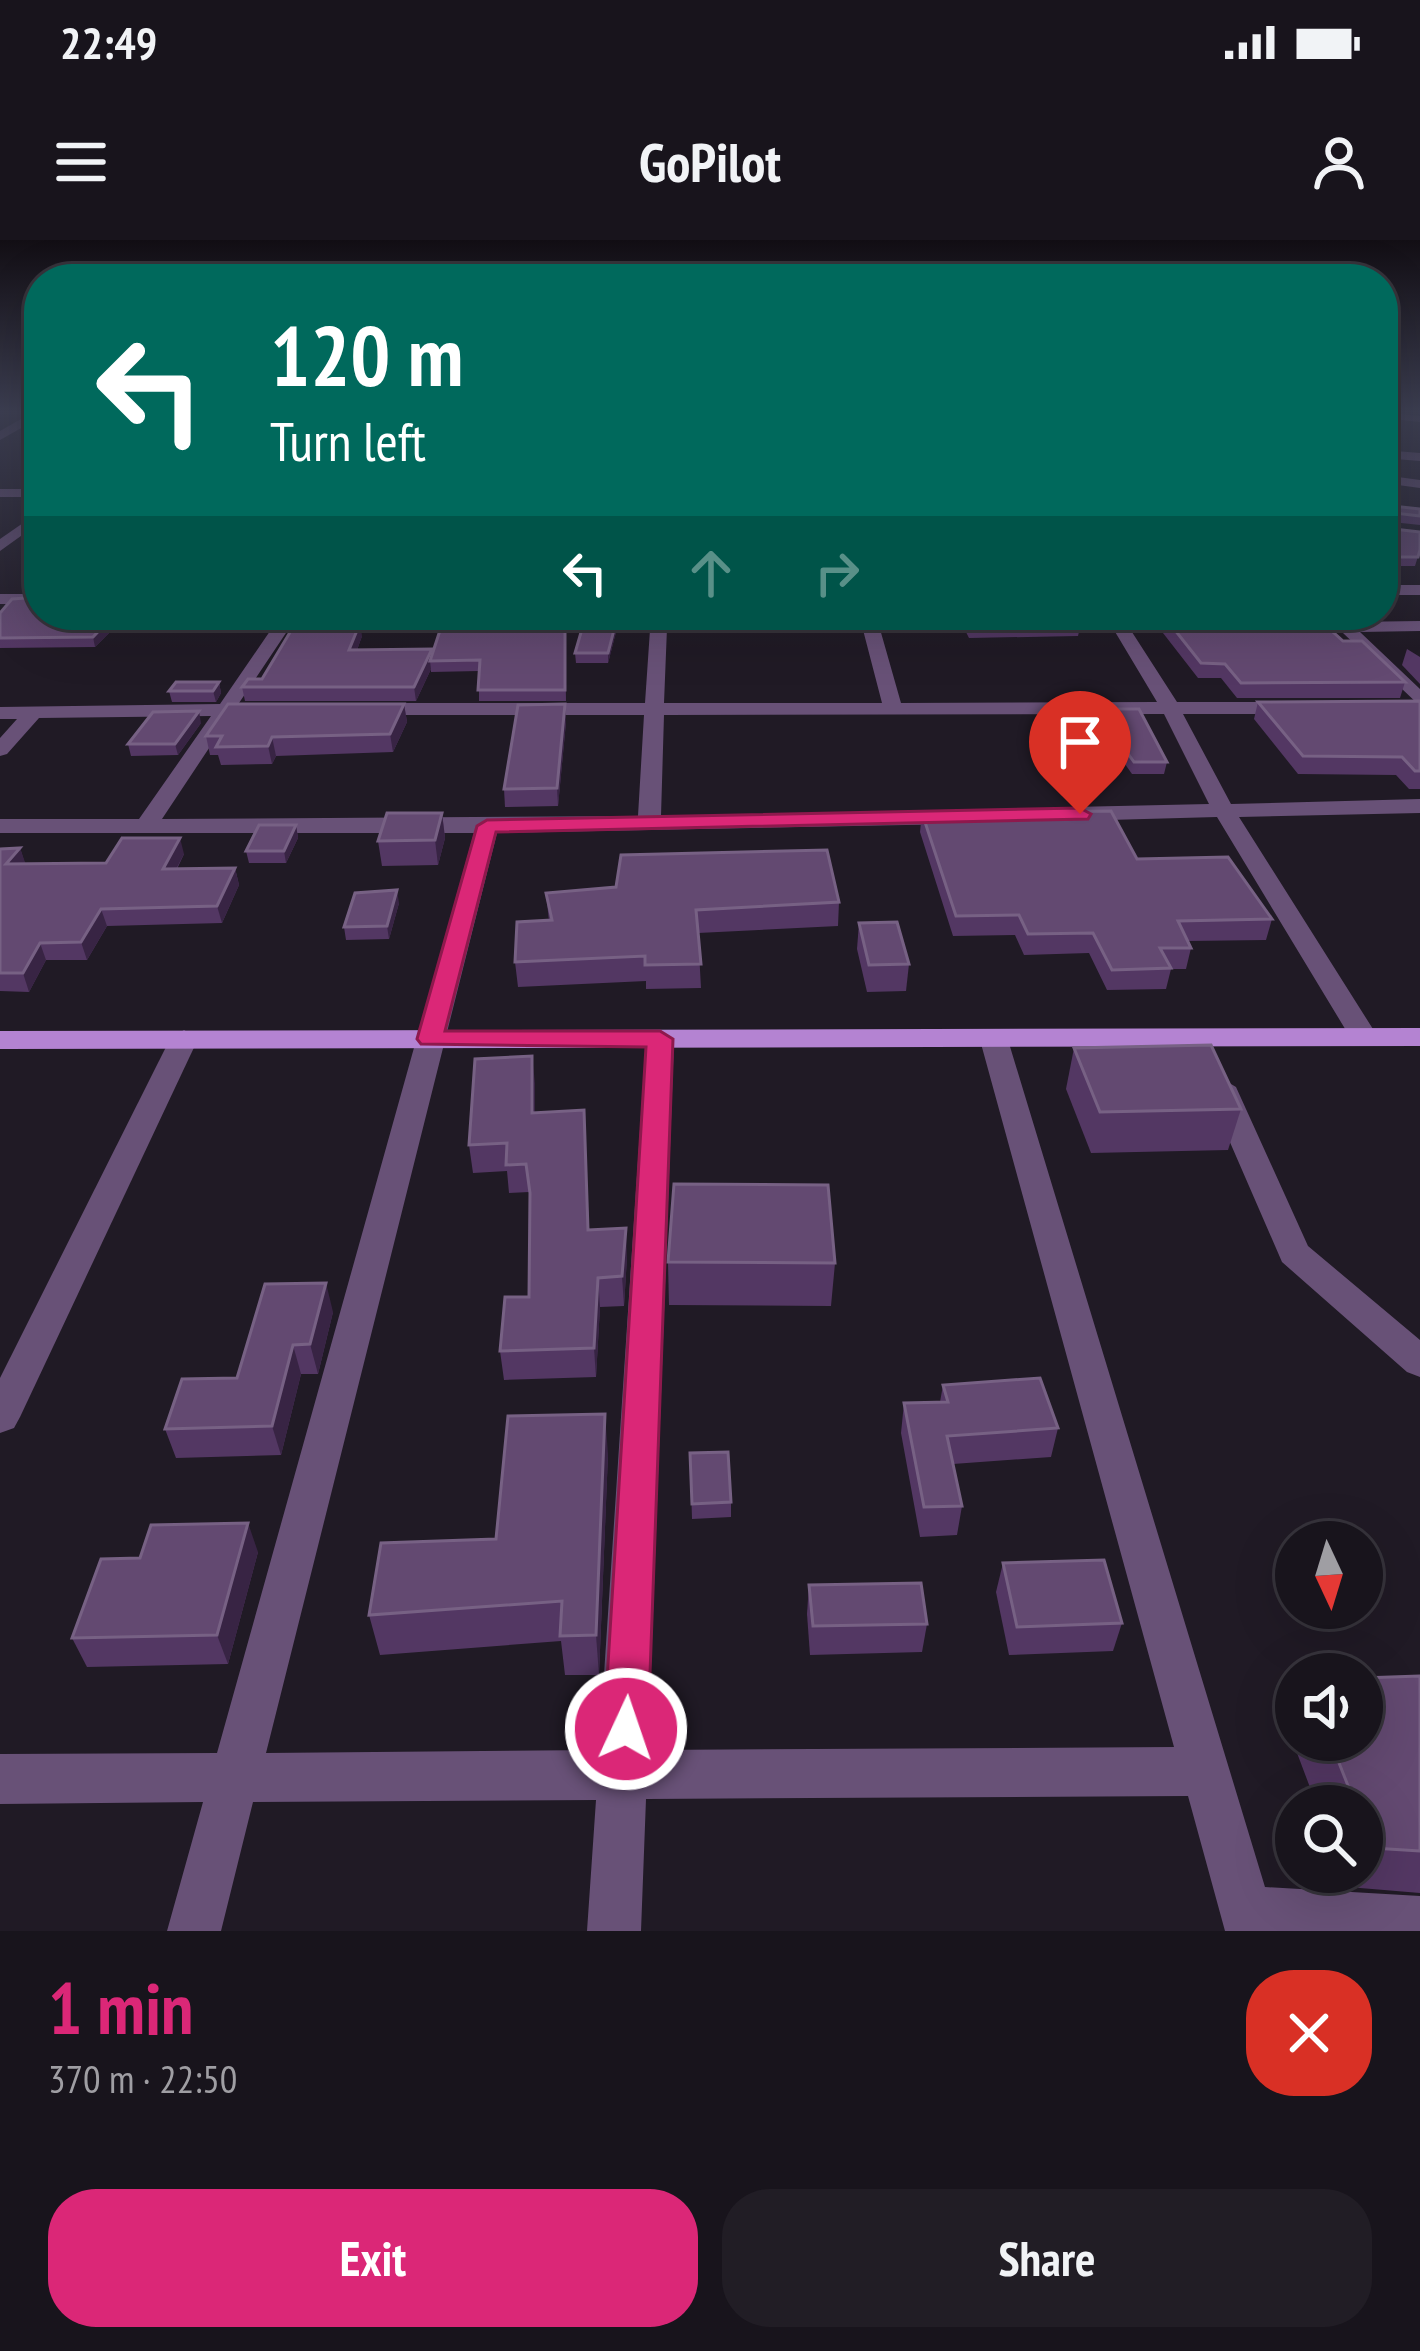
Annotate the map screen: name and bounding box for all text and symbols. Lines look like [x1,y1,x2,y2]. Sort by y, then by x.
text: 22:49 [60,13,157,71]
text: GoPilot [639,127,781,197]
icon: menu [48,129,114,195]
icon: person [1306,129,1372,195]
text: 120 m [270,300,463,409]
icon: left [72,312,228,468]
text: Turn left [270,406,426,476]
icon: left [552,540,618,606]
icon: ahead [678,540,744,606]
icon: right [804,540,870,606]
pin [1029,691,1131,814]
icon: arrive [1047,709,1113,775]
north arrow [1275,1521,1383,1629]
map controls [1275,1521,1383,1893]
button: sound [1275,1653,1383,1761]
position arrow [563,1666,689,1792]
button: search [1275,1785,1383,1893]
text: 1 min [48,1961,193,2054]
button: close [1246,1970,1372,2096]
text: 370 m · 22:50 [48,2053,237,2104]
button: Exit [48,2189,698,2327]
button: Share [722,2189,1372,2327]

